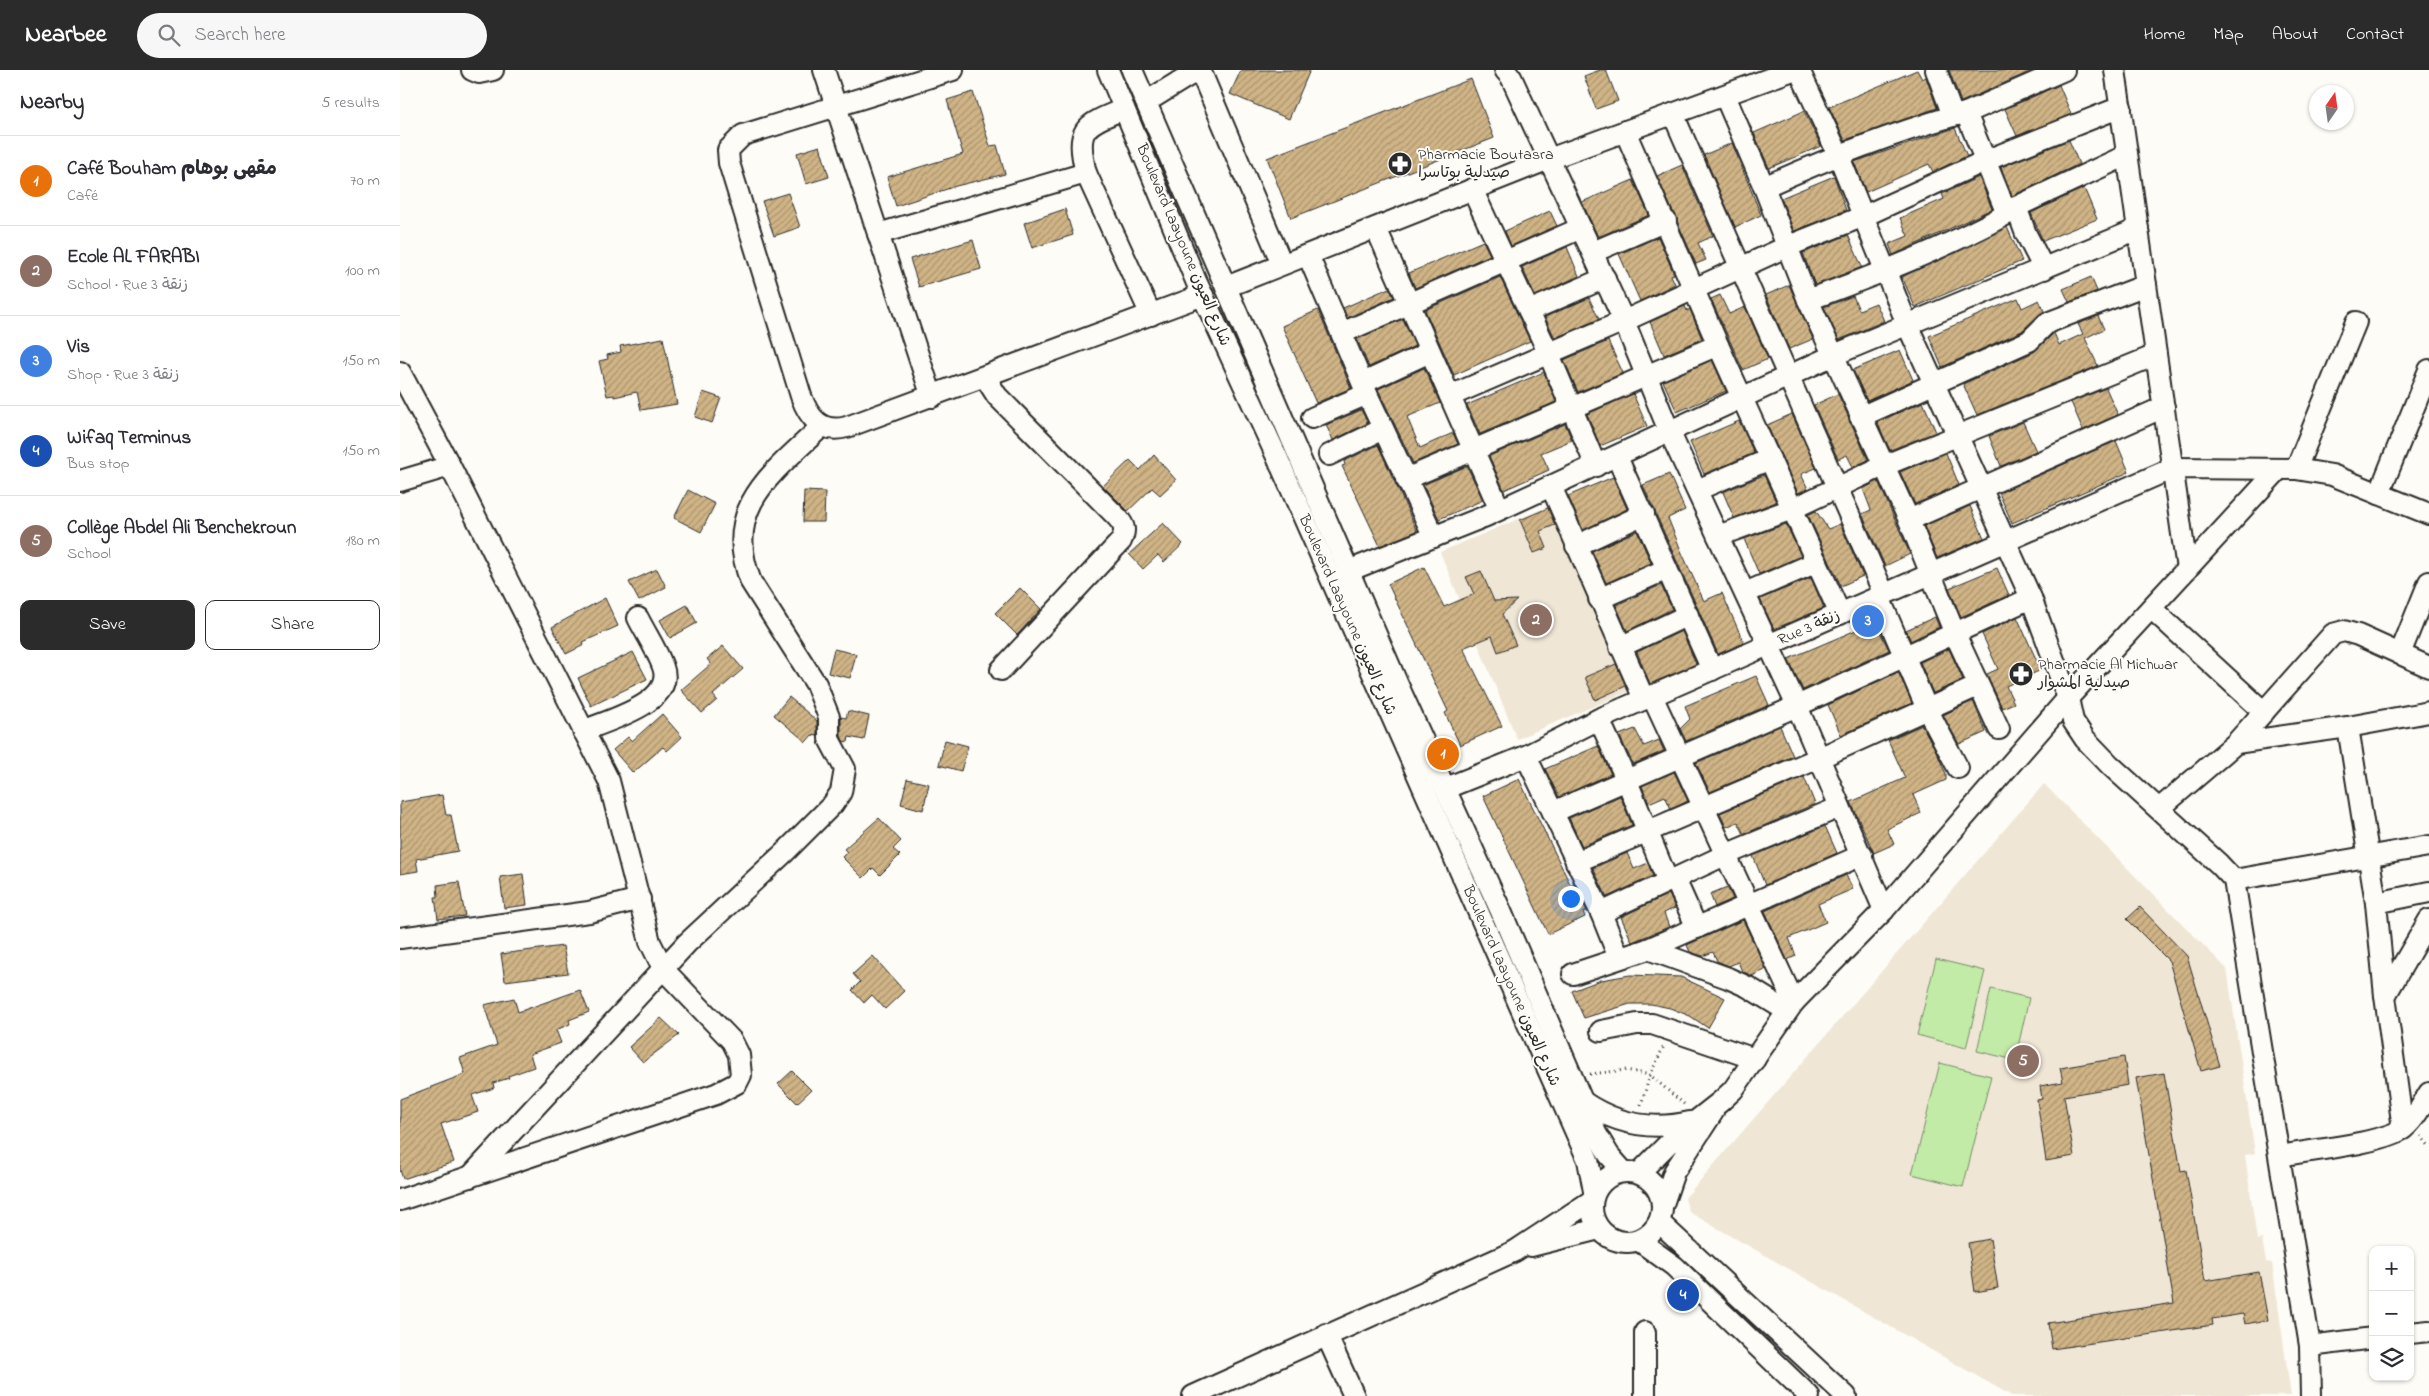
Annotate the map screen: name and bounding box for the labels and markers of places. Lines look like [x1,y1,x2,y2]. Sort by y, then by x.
place label: Pharmacie Boutasra صيدلية بوتاسرا [1418,143,1554,185]
pharmacy icon: Pharmacie Boutasra صيدلية بوتاسرا [1387,151,1413,177]
pin: 2 [1520,601,1552,639]
pin: 3 [1852,602,1884,640]
place label: Pharmacie Al Michwar صيدلية المشوار [2036,653,2178,695]
pharmacy icon: Pharmacie Al Michwar صيدلية المشوار [2008,661,2034,687]
pin: 1 [1427,735,1459,773]
pin: 5 [2007,1042,2039,1080]
pin: 4 [1667,1276,1699,1314]

